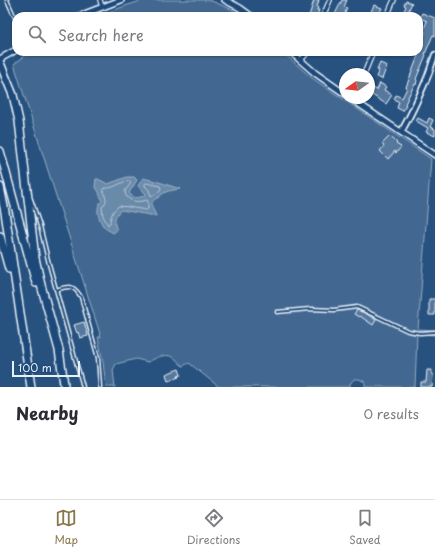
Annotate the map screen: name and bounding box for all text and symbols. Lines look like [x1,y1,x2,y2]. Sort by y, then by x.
search box [12,12,423,56]
icon: search [26,23,48,45]
text: Search here [58,23,144,46]
north arrow [339,68,375,104]
scale bar [12,359,80,378]
text: 100 m [18,359,52,376]
text: Nearby [16,400,78,426]
text: 0 results [364,404,419,423]
tab: Map [54,507,78,548]
tab: Directions [187,507,240,548]
tab: Saved [349,507,381,548]

